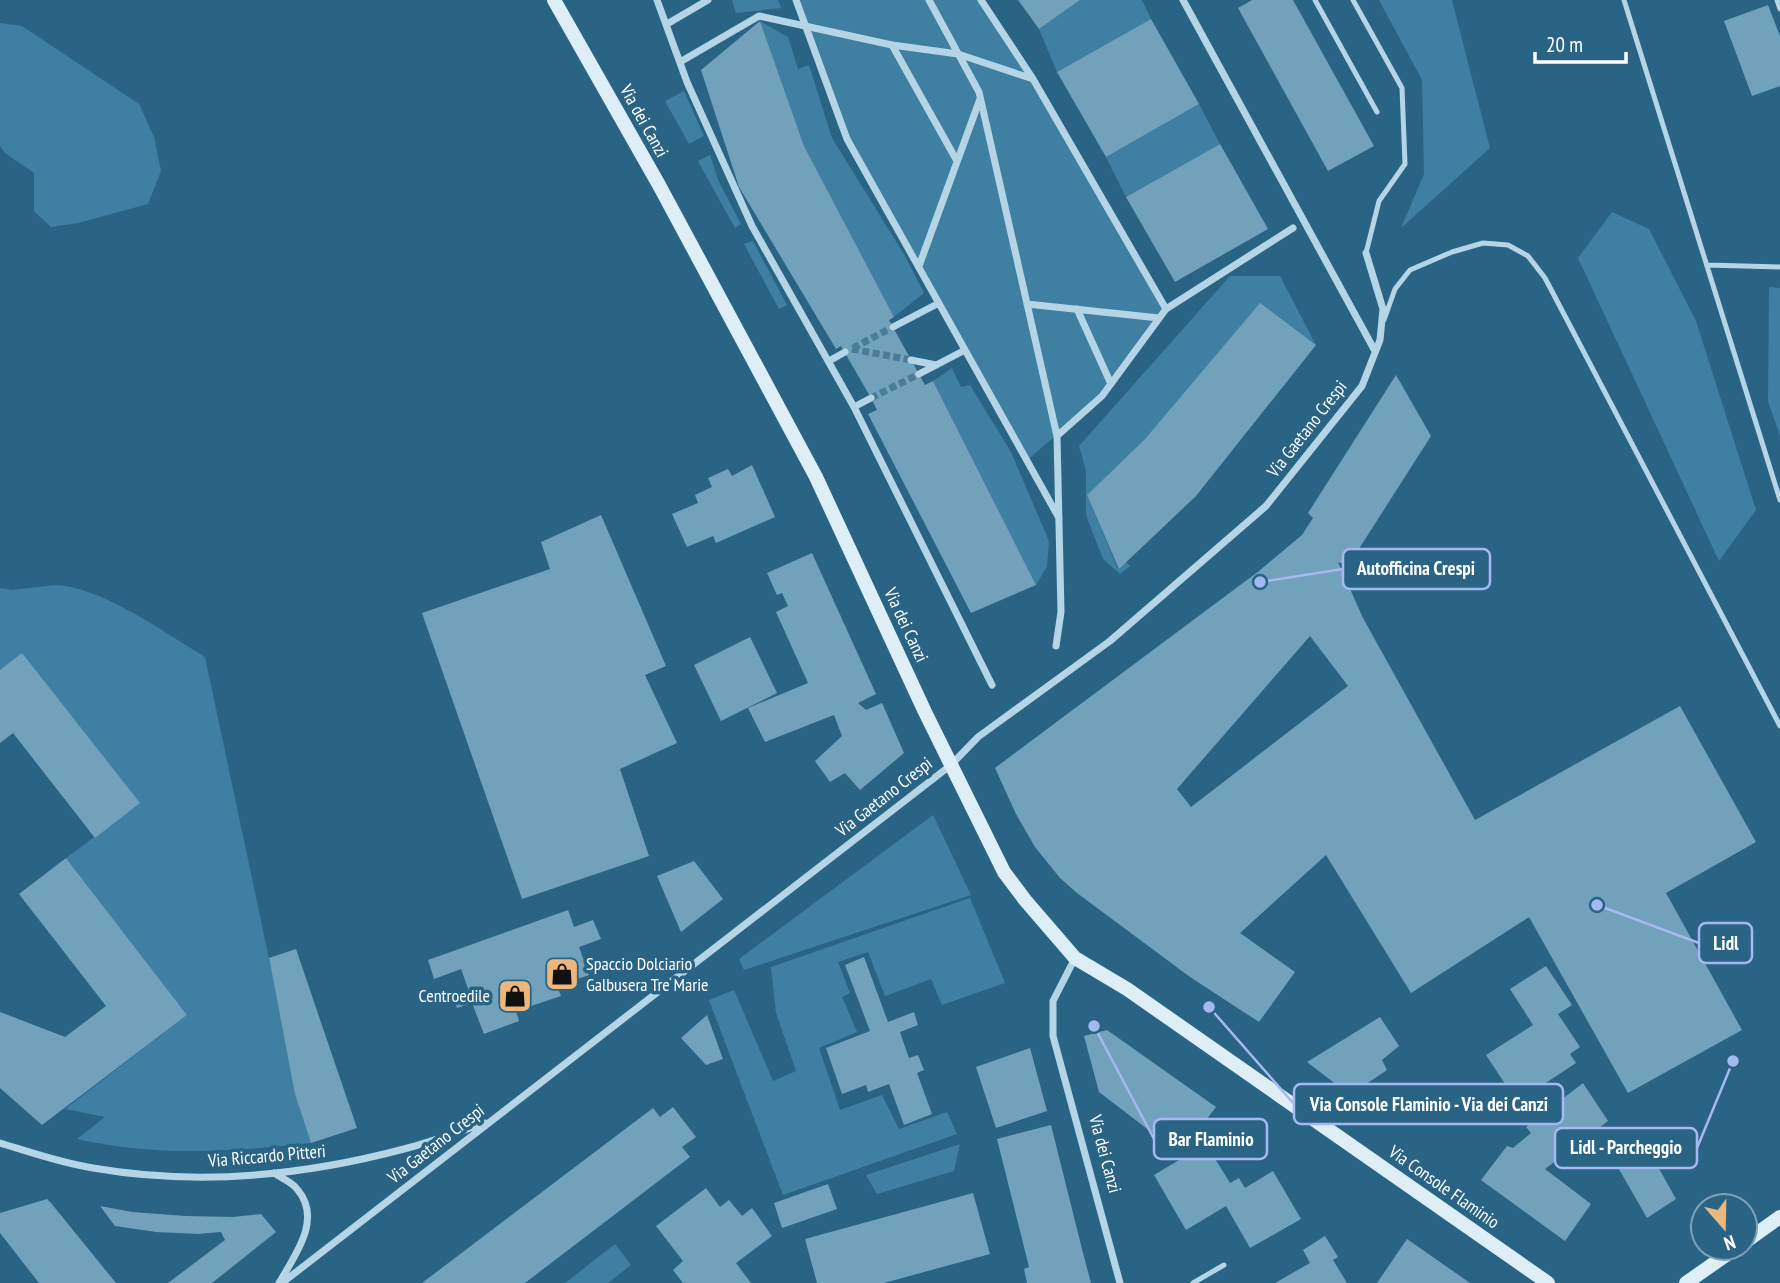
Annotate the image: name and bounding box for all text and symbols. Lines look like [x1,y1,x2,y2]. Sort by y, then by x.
scale bar [1535,21,1626,65]
text: 20 m [1546,31,1583,58]
street label: Via dei Canzi [615,79,674,161]
street label: Via Gaetano Crespi [1261,376,1352,482]
callout: Autofficina Crespi [1343,549,1490,589]
text: Autofficina Crespi [1356,556,1475,580]
street label: Via dei Canzi [879,583,934,666]
street label: Via Gaetano Crespi [830,752,937,842]
callout: Lidl [1699,923,1752,963]
text: Lidl [1713,931,1739,955]
place label: Spaccio Dolciario Galbusera Tre Marie [586,952,709,996]
shop icon: Spaccio Dolciario Galbusera Tre Marie [543,955,581,993]
shop icon: Centroedile [496,977,534,1015]
place label: Centroedile [419,984,490,1007]
callout: Via Console Flaminio - Via dei Canzi [1294,1084,1563,1124]
text: Via Console Flaminio - Via dei Canzi [1309,1092,1548,1116]
street label: Via Gaetano Crespi [382,1099,489,1189]
street label: Via dei Canzi [1084,1111,1127,1195]
callout: Bar Flaminio [1154,1119,1267,1159]
text: Bar Flaminio [1168,1127,1254,1151]
callout: Lidl - Parcheggio [1555,1128,1697,1168]
text: Lidl - Parcheggio [1570,1135,1682,1159]
street label: Via Riccardo Pitteri [206,1139,327,1172]
street label: Via Console Flaminio [1384,1139,1504,1233]
north arrow [1689,1192,1759,1262]
text: N [1721,1230,1739,1256]

